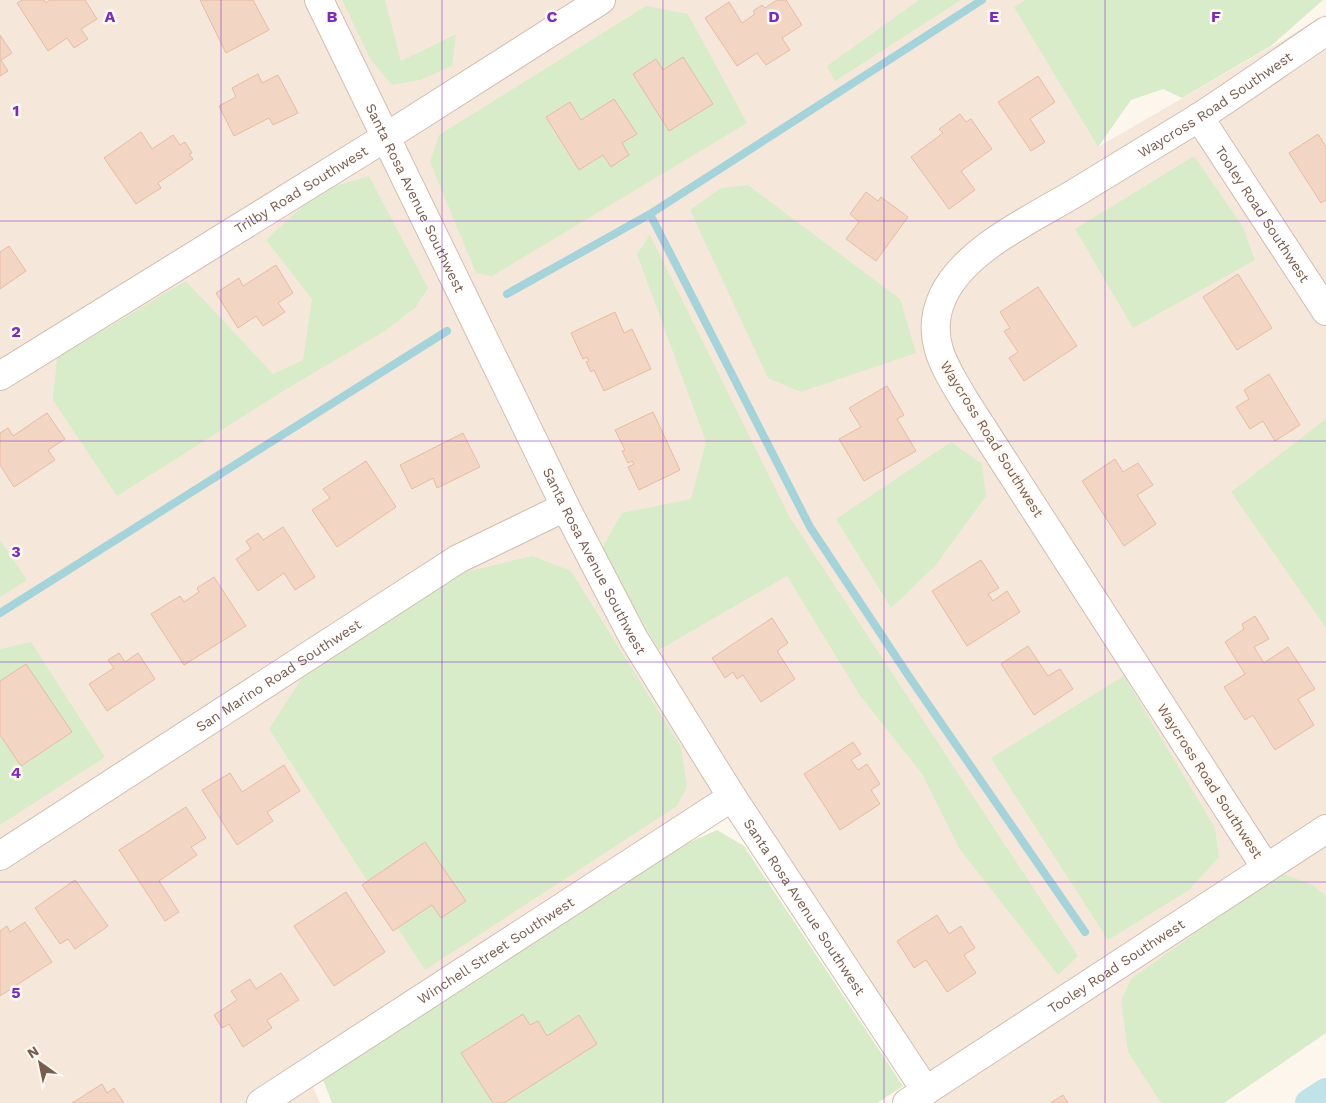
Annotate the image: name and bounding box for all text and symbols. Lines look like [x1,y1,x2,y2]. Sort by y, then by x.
text: A [105,7,116,26]
text: B [327,7,338,26]
text: C [547,7,558,26]
text: D [768,7,780,26]
text: E [989,7,999,26]
text: F [1211,7,1221,26]
street label: Waycross Road Southwest [1135,48,1296,161]
text: 1 [13,101,19,120]
street label: Santa Rosa Avenue Southwest [363,101,468,295]
street label: Trilby Road Southwest [231,142,371,237]
street label: Tooley Road Southwest [1212,143,1313,285]
text: 2 [11,322,21,341]
street label: Waycross Road Southwest [937,358,1047,520]
street label: Santa Rosa Avenue Southwest [540,465,650,657]
text: 3 [11,542,21,561]
street label: San Marino Road Southwest [193,616,364,735]
street label: Waycross Road Southwest [1154,701,1266,861]
text: 4 [11,763,21,782]
street label: Santa Rosa Avenue Southwest [741,816,868,998]
street label: Winchell Street Southwest [414,894,577,1007]
street label: Tooley Road Southwest [1045,916,1188,1017]
text: 5 [11,983,21,1002]
north arrow [15,1038,65,1088]
text: N [24,1043,42,1062]

